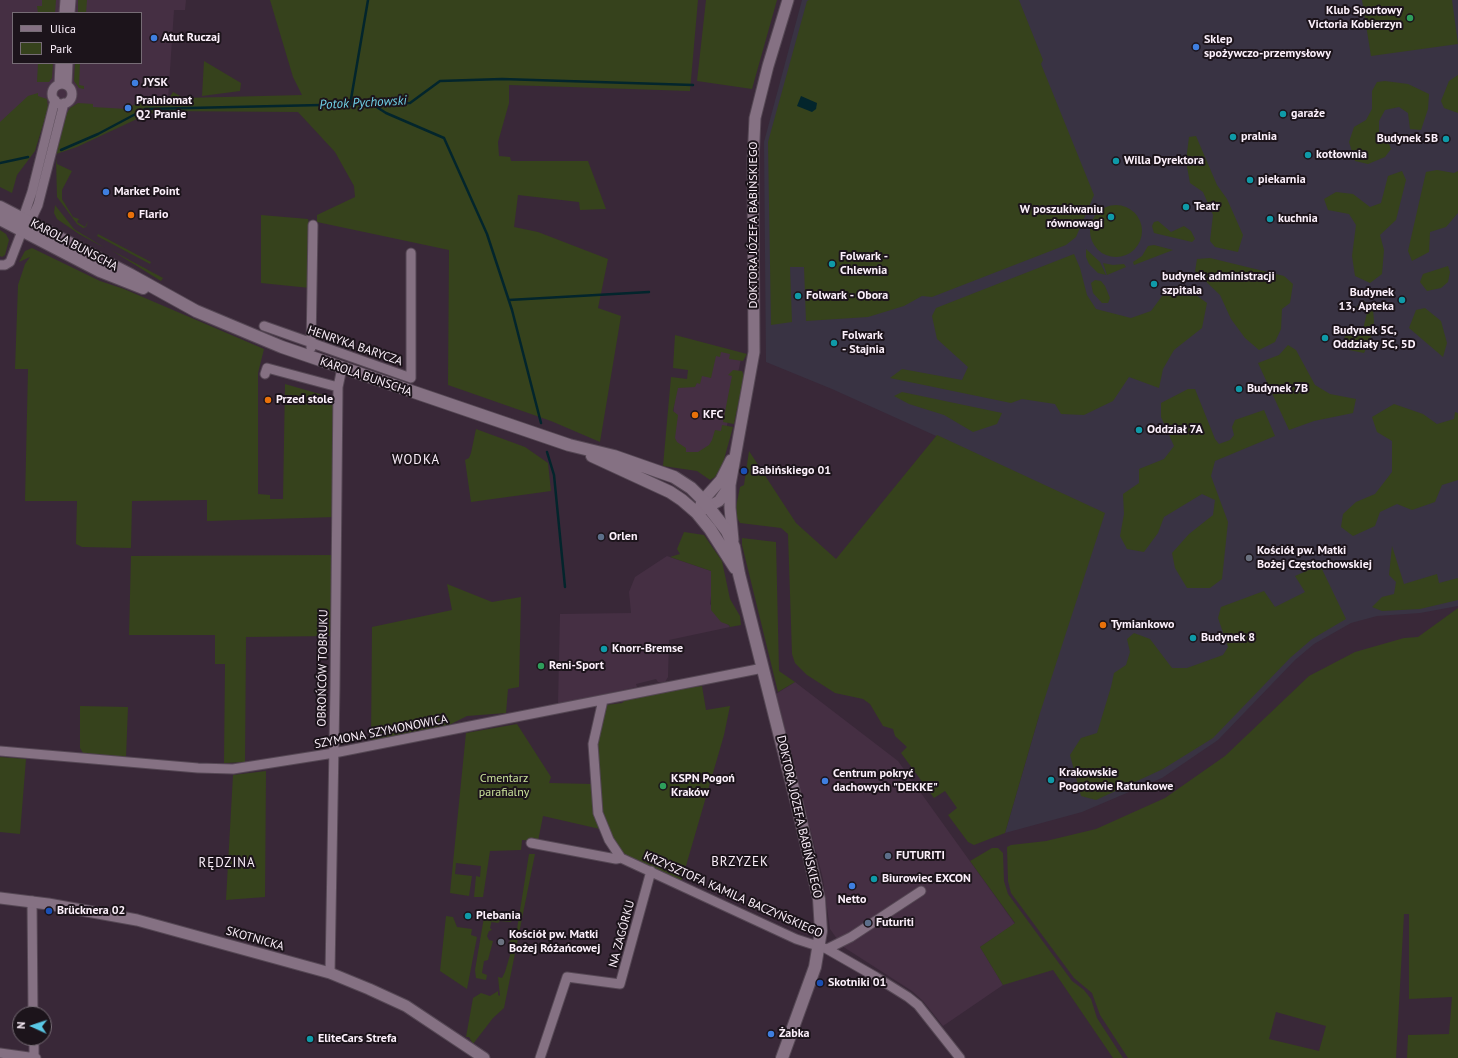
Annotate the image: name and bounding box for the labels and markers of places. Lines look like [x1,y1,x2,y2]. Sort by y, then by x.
place label: Klub Sportowy Victoria Kobierzyn [1308,4,1402,32]
marker: Klub Sportowy Victoria Kobierzyn [1405,13,1415,23]
place label: Atut Ruczaj [162,31,220,45]
marker: Atut Ruczaj [149,33,159,43]
place label: Sklep spożywczo-przemysłowy [1204,33,1331,61]
marker: Sklep spożywczo-przemysłowy [1191,42,1201,52]
place label: JYSK [143,76,168,90]
marker: JYSK [130,78,140,88]
place label: Pralniomat Q2 Pranie [136,94,192,122]
marker: Pralniomat Q2 Pranie [123,103,133,113]
place label: garaże [1291,107,1325,121]
marker: garaże [1278,109,1288,119]
place label: pralnia [1241,130,1277,144]
marker: pralnia [1228,132,1238,142]
place label: Budynek 5B [1377,132,1438,146]
marker: Budynek 5B [1441,134,1451,144]
place label: kotłownia [1316,148,1367,162]
marker: kotłownia [1303,150,1313,160]
place label: Willa Dyrektora [1124,154,1204,168]
marker: Willa Dyrektora [1111,156,1121,166]
place label: piekarnia [1258,173,1306,187]
marker: piekarnia [1245,175,1255,185]
place label: Market Point [114,185,180,199]
marker: Market Point [101,187,111,197]
place label: Teatr [1194,200,1220,214]
marker: Teatr [1181,202,1191,212]
place label: W poszukiwaniu równowagi [1020,203,1103,231]
place label: Flario [139,208,168,222]
marker: Flario [126,210,136,220]
marker: W poszukiwaniu równowagi [1106,212,1116,222]
place label: kuchnia [1278,212,1318,226]
marker: kuchnia [1265,214,1275,224]
place label: Folwark - Chlewnia [840,250,888,278]
marker: Folwark - Chlewnia [827,259,837,269]
place label: budynek administracji szpitala [1162,270,1275,298]
marker: budynek administracji szpitala [1149,279,1159,289]
place label: Budynek 13, Apteka [1339,286,1394,314]
place label: Folwark - Obora [806,289,888,303]
marker: Folwark - Obora [793,291,803,301]
marker: Budynek 13, Apteka [1397,295,1407,305]
place label: Budynek 5C, Oddziały 5C, 5D [1333,324,1415,352]
place label: Folwark - Stajnia [842,329,885,357]
marker: Budynek 5C, Oddziały 5C, 5D [1320,333,1330,343]
marker: Folwark - Stajnia [829,338,839,348]
place label: Budynek 7B [1247,382,1308,396]
marker: Budynek 7B [1234,384,1244,394]
place label: Przed stole [276,393,333,407]
marker: Przed stole [263,395,273,405]
place label: KFC [703,408,723,422]
marker: KFC [690,410,700,420]
place label: Oddział 7A [1147,423,1203,437]
marker: Oddział 7A [1134,425,1144,435]
place label: Babińskiego 01 [752,464,831,478]
marker: Babińskiego 01 [739,466,749,476]
place label: Orlen [609,530,637,544]
marker: Orlen [596,532,606,542]
place label: Kościół pw. Matki Bożej Częstochowskiej [1257,544,1372,572]
marker: Kościół pw. Matki Bożej Częstochowskiej [1244,553,1254,563]
place label: Tymiankowo [1111,618,1174,632]
marker: Tymiankowo [1098,620,1108,630]
place label: Budynek 8 [1201,631,1255,645]
marker: Budynek 8 [1188,633,1198,643]
place label: Knorr-Bremse [612,642,683,656]
marker: Knorr-Bremse [599,644,609,654]
place label: Reni-Sport [549,659,604,673]
marker: Reni-Sport [536,661,546,671]
place label: Krakowskie Pogotowie Ratunkowe [1059,766,1173,794]
place label: Centrum pokryć dachowych "DEKKE" [833,767,938,795]
place label: KSPN Pogoń Kraków [671,772,735,800]
marker: Krakowskie Pogotowie Ratunkowe [1046,775,1056,785]
marker: Centrum pokryć dachowych "DEKKE" [820,776,830,786]
marker: KSPN Pogoń Kraków [658,781,668,791]
place label: FUTURITI [896,849,945,863]
marker: FUTURITI [883,851,893,861]
place label: Biurowiec EXCON [882,872,971,886]
marker: Biurowiec EXCON [869,874,879,884]
marker: Netto [847,881,857,891]
place label: Netto [838,893,866,907]
place label: Brücknera 02 [57,904,125,918]
marker: Brücknera 02 [44,906,54,916]
place label: Plebania [476,909,521,923]
marker: Plebania [463,911,473,921]
place label: Futuriti [876,916,914,930]
marker: Futuriti [863,918,873,928]
place label: Kościół pw. Matki Bożej Różańcowej [509,928,600,956]
marker: Kościół pw. Matki Bożej Różańcowej [496,937,506,947]
place label: Skotniki 01 [828,976,886,990]
marker: Skotniki 01 [815,978,825,988]
place label: Żabka [779,1027,810,1041]
marker: Żabka [766,1029,776,1039]
place label: EliteCars Strefa [318,1032,397,1046]
marker: EliteCars Strefa [305,1034,315,1044]

